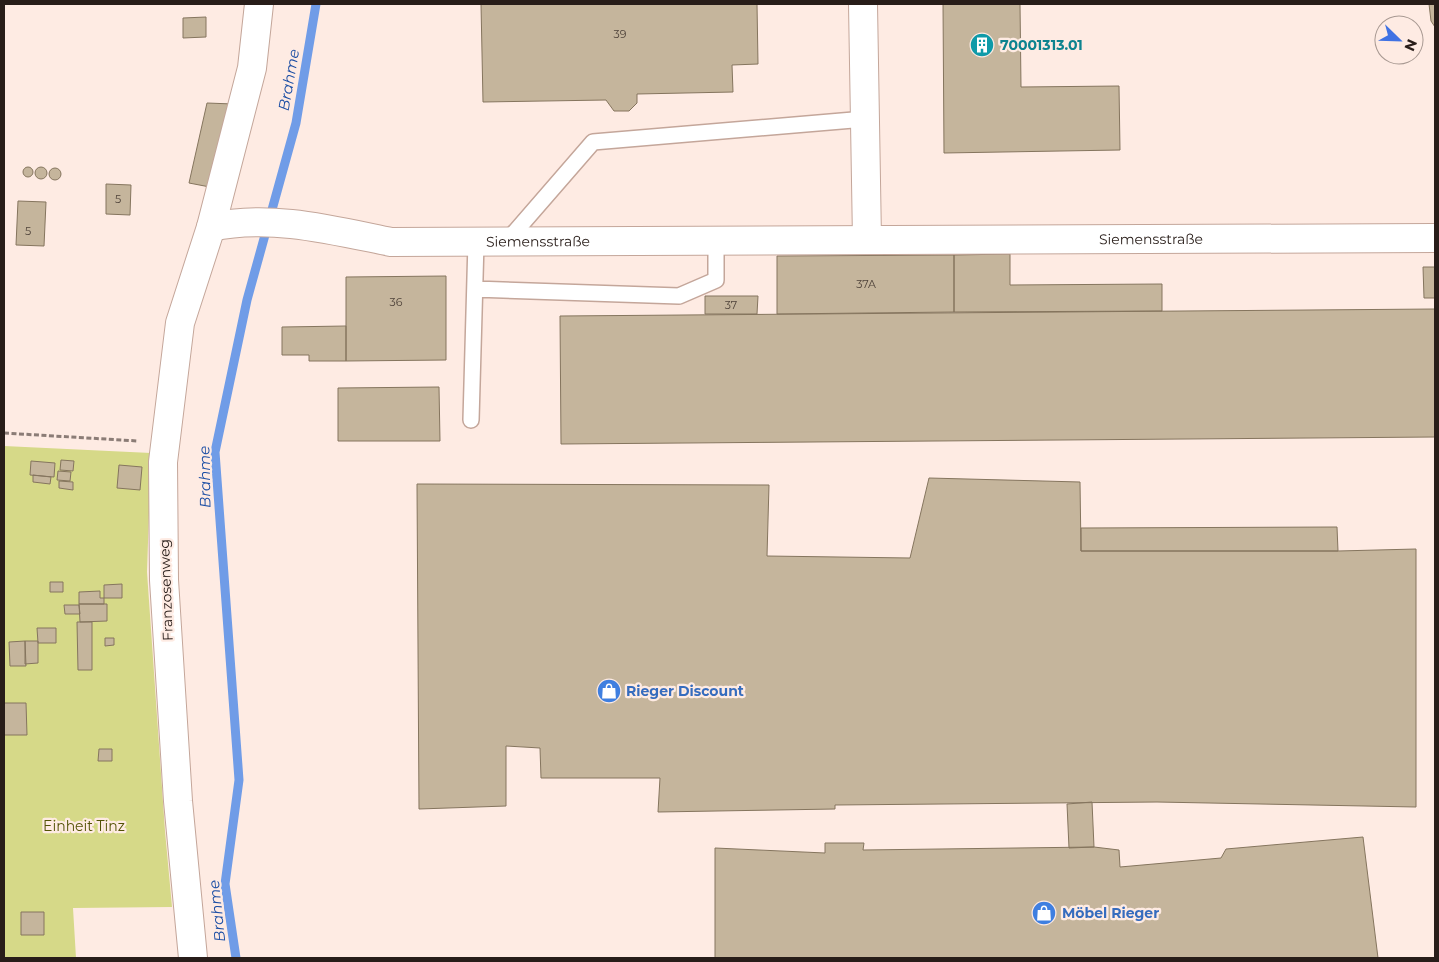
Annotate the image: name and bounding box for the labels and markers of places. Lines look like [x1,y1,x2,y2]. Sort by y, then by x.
building icon: 70001313.01 [969,32,995,58]
place label: 70001313.01 [1000,36,1083,54]
shop icon: Rieger Discount [596,678,622,704]
place label: Rieger Discount [626,682,744,700]
shop icon: Möbel Rieger [1031,900,1057,926]
place label: Möbel Rieger [1062,904,1159,922]

